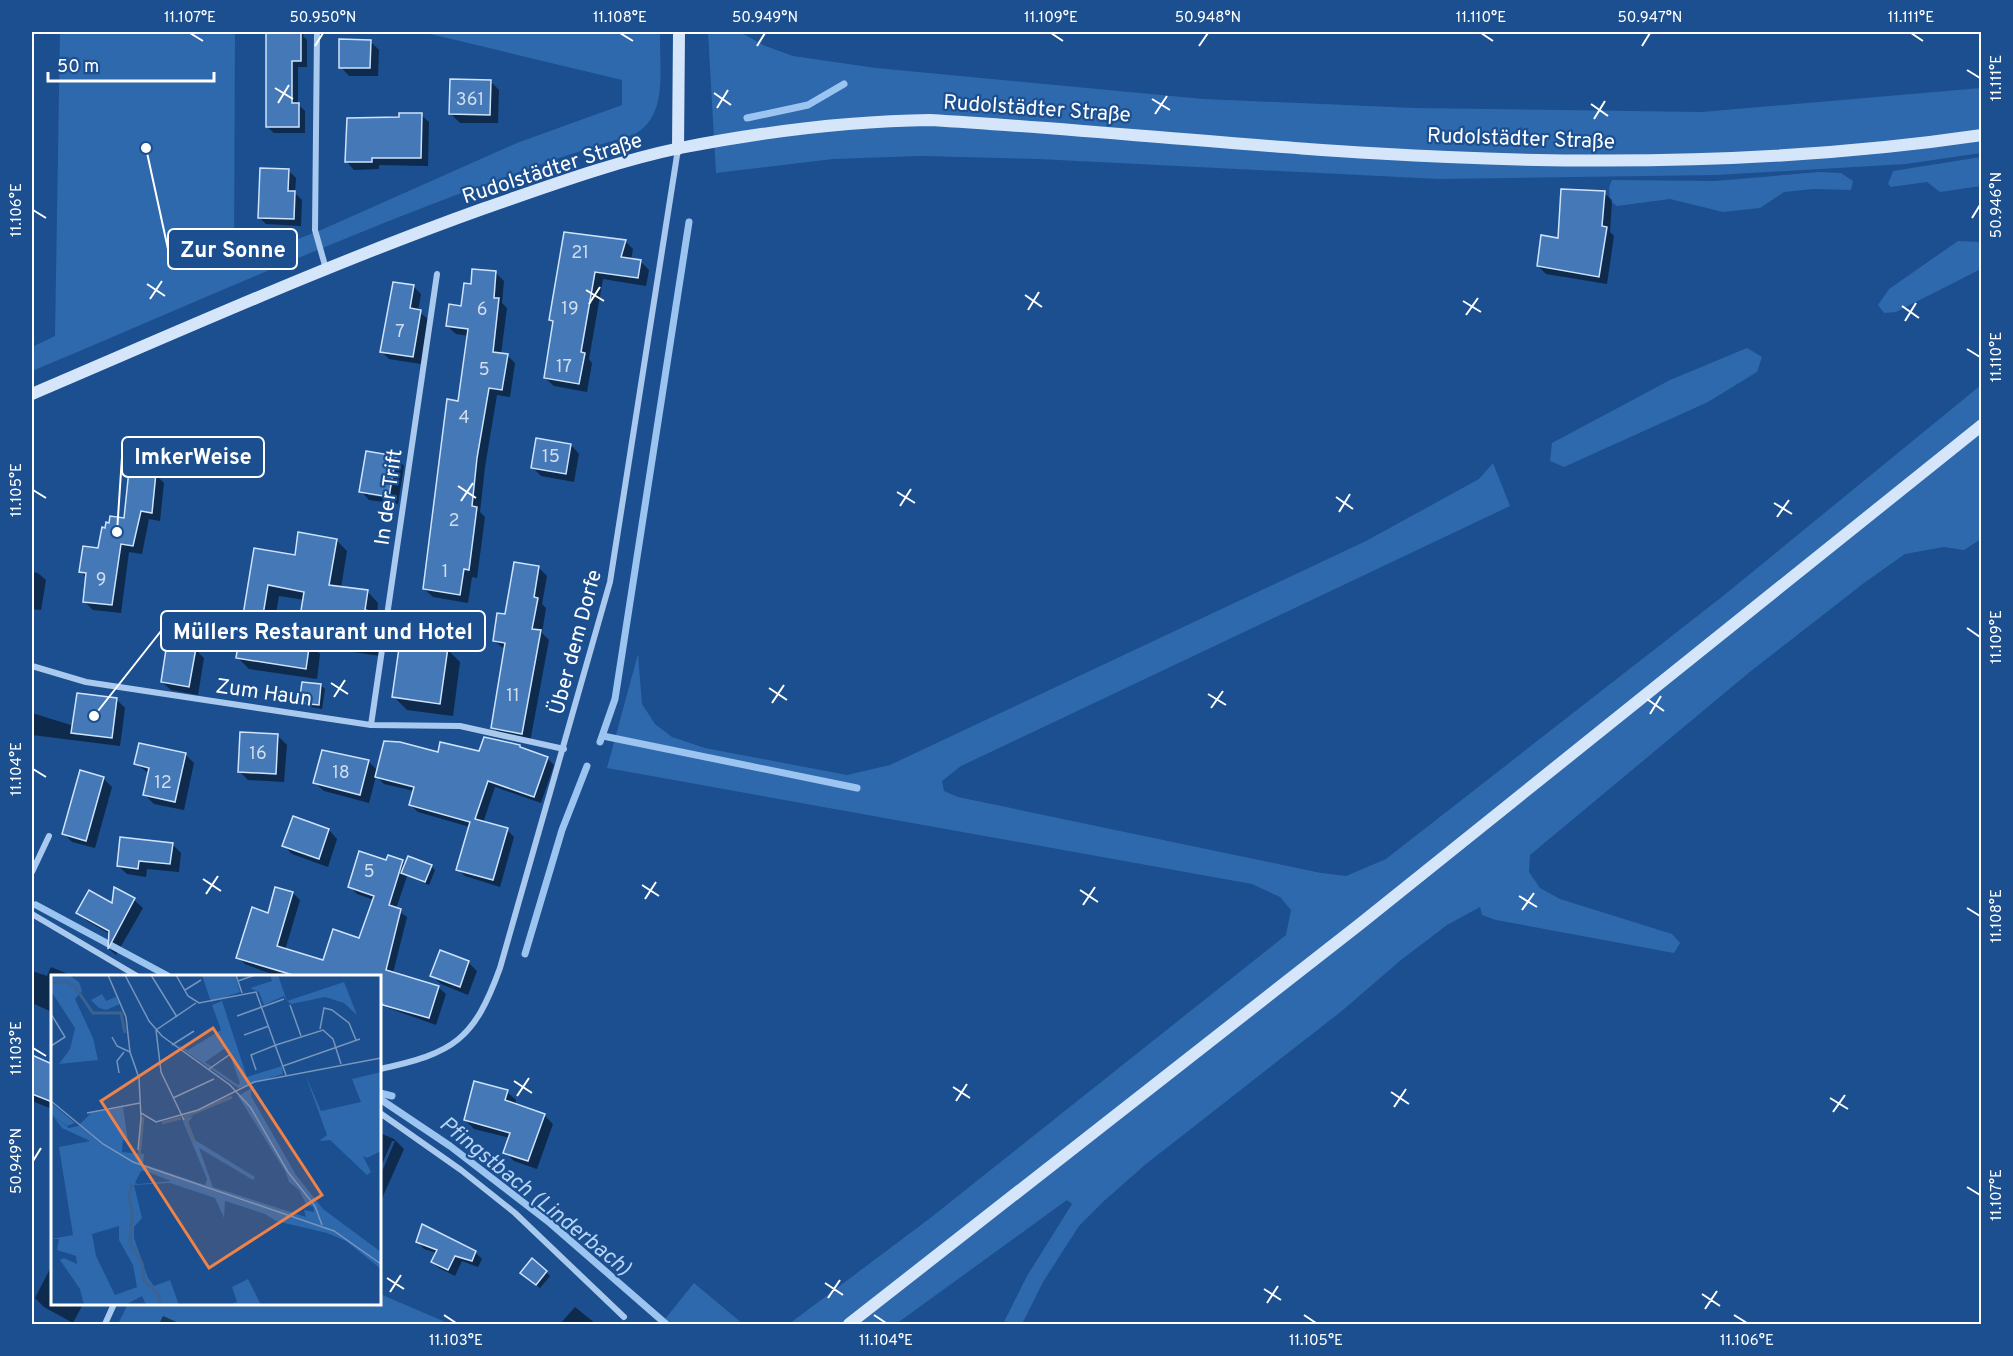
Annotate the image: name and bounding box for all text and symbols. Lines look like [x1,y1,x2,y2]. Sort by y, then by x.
text: 11.107°E [164,9,216,28]
text: 50.950°N [290,9,356,28]
text: 11.108°E [593,9,647,28]
text: 50.949°N [732,9,798,28]
text: 11.109°E [1024,9,1078,28]
text: 50.948°N [1175,9,1241,28]
text: 11.110°E [1456,9,1506,28]
text: 50.947°N [1618,9,1683,28]
text: 11.111°E [1888,9,1934,28]
scale bar [48,45,214,83]
text: 11.111°E [1988,55,2007,101]
text: 50 m [57,56,99,79]
house number: 361 [456,89,484,112]
street label: Rudolstädter Straße [942,89,1132,130]
street label: Rudolstädter Straße [1426,123,1615,156]
street label: Rudolstädter Straße [459,128,646,211]
text: 50.946°N [1988,172,2007,238]
text: 11.106°E [8,183,27,237]
callout: Zur Sonne [168,229,297,269]
text: Zur Sonne [180,238,286,265]
house number: 21 [571,242,589,265]
house number: 19 [561,298,579,321]
house number: 6 [477,299,487,322]
house number: 7 [395,321,405,344]
text: 11.110°E [1988,332,2007,382]
house number: 17 [556,356,572,379]
house number: 5 [478,359,490,382]
house number: 4 [458,407,470,430]
callout: ImkerWeise [122,437,264,477]
text: ImkerWeise [134,445,252,472]
house number: 15 [542,446,560,469]
street label: In der Trift [369,447,410,547]
text: 11.105°E [8,463,27,517]
house number: 2 [448,510,460,533]
house number: 1 [442,561,448,584]
street label: Über dem Dorfe [544,567,609,718]
house number: 9 [96,569,106,592]
text: 11.109°E [1988,610,2007,664]
callout: Müllers Restaurant und Hotel [161,611,485,651]
text: Müllers Restaurant und Hotel [173,620,473,647]
street label: Zum Haun [214,673,314,714]
house number: 11 [506,685,520,708]
text: 11.104°E [8,742,27,796]
house number: 16 [249,743,267,766]
house number: 18 [332,762,350,785]
house number: 12 [154,772,172,795]
house number: 5 [363,861,375,884]
text: 11.108°E [1988,889,2007,943]
inset map [51,975,381,1305]
text: 11.103°E [8,1021,27,1075]
water label: Pfingstbach (Linderbach) [433,1111,636,1283]
text: 50.949°N [8,1128,27,1194]
text: 11.107°E [1988,1169,2007,1221]
text: 11.103°E [429,1332,483,1351]
text: 11.104°E [859,1332,913,1351]
text: 11.105°E [1289,1332,1343,1351]
text: 11.106°E [1720,1332,1774,1351]

